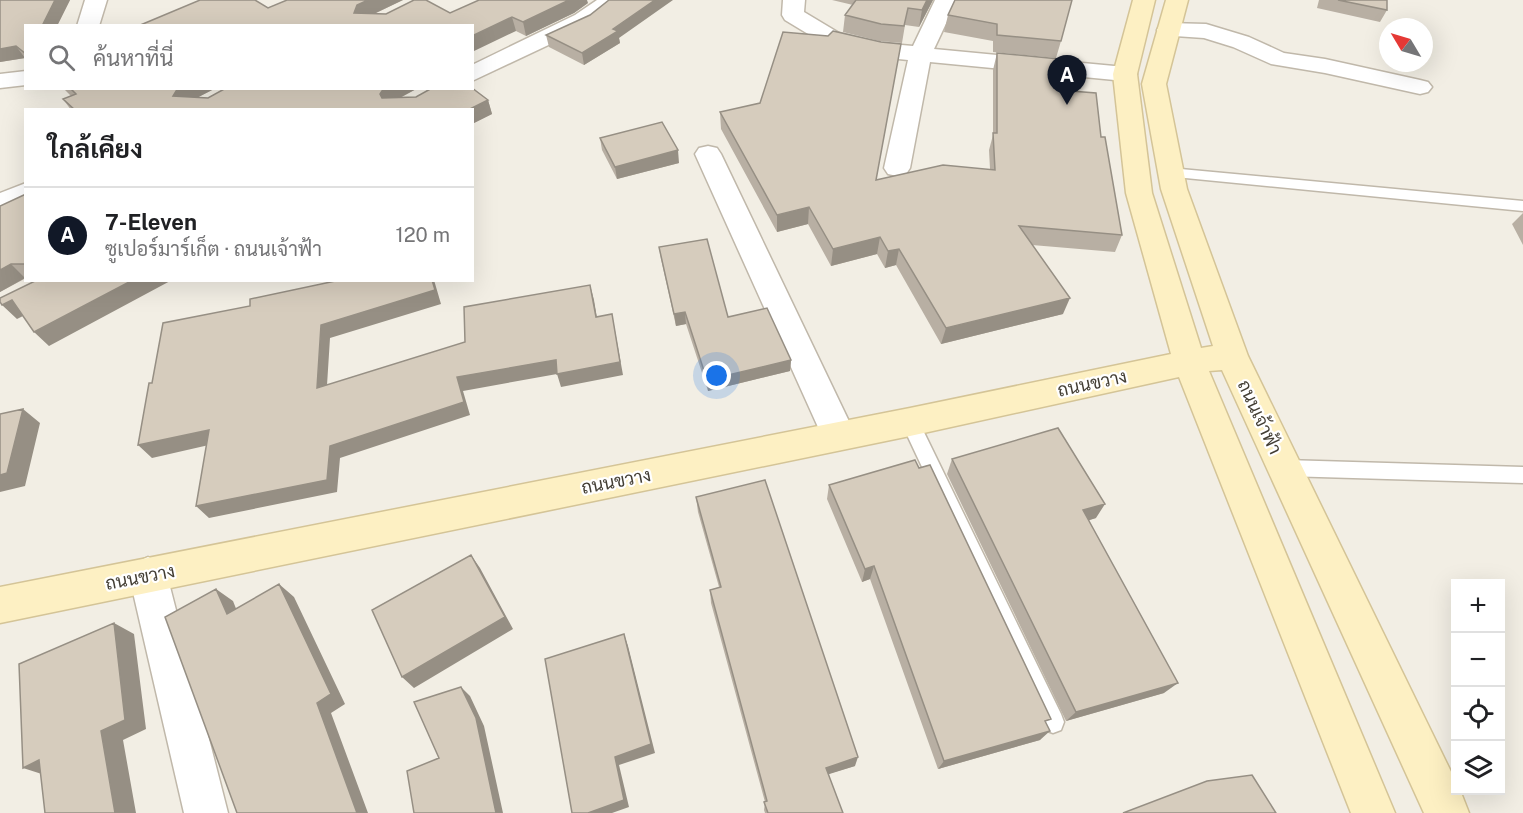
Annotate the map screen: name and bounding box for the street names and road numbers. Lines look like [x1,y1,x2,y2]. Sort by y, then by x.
street label: ถนนขวาง [1055,365,1129,401]
street label: ถนนเจ้าฟ้า [1234,376,1287,457]
street label: ถนนขวาง [580,464,652,498]
street label: ถนนขวาง [104,560,176,594]

